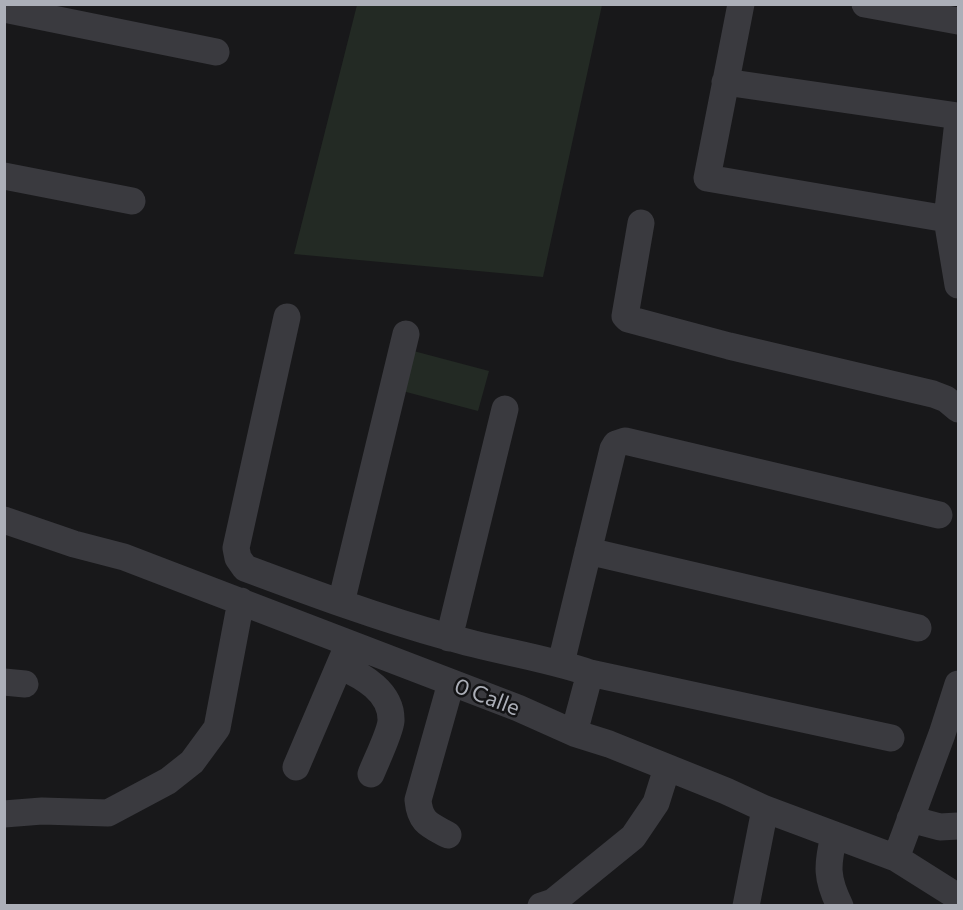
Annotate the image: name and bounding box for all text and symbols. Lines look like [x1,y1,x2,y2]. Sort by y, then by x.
street label: 0 Calle [451,673,523,721]

